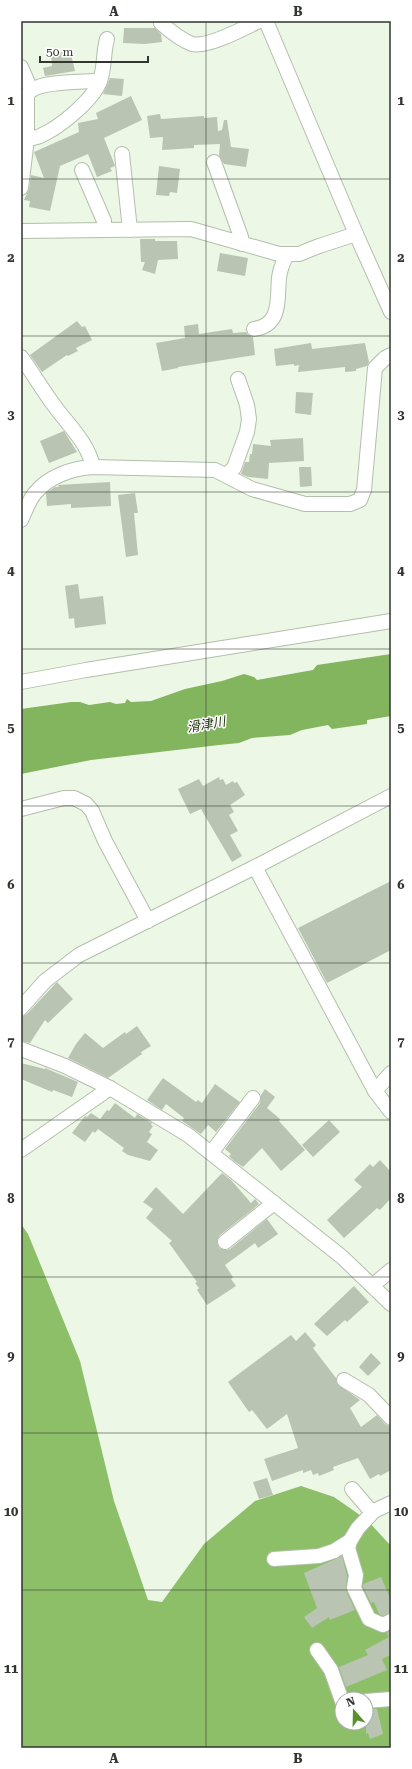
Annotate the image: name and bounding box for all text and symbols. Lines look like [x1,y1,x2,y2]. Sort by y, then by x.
text: A [109,4,119,19]
text: B [293,4,303,19]
scale bar [40,38,148,64]
text: 50 m [46,45,73,59]
text: 1 [7,93,15,108]
text: 1 [397,93,405,108]
text: 2 [7,250,15,265]
text: 2 [397,250,405,265]
text: 3 [7,407,15,422]
text: 3 [397,407,405,422]
text: 4 [7,563,15,578]
text: 4 [397,563,405,578]
water label: 滑津川 [186,713,229,735]
text: 5 [7,720,15,735]
text: 5 [397,720,405,735]
text: 6 [7,877,15,892]
text: 6 [397,877,405,892]
text: 7 [7,1034,15,1049]
text: 7 [397,1034,405,1049]
text: 8 [7,1191,15,1206]
text: 8 [397,1191,405,1206]
text: 9 [7,1348,15,1363]
text: 9 [397,1348,405,1363]
text: 10 [4,1504,18,1519]
text: 10 [394,1504,408,1519]
text: 11 [4,1661,18,1676]
text: 11 [394,1661,408,1676]
north arrow [334,1691,374,1731]
text: N [345,1694,357,1710]
text: A [109,1751,119,1766]
text: B [293,1751,303,1766]

